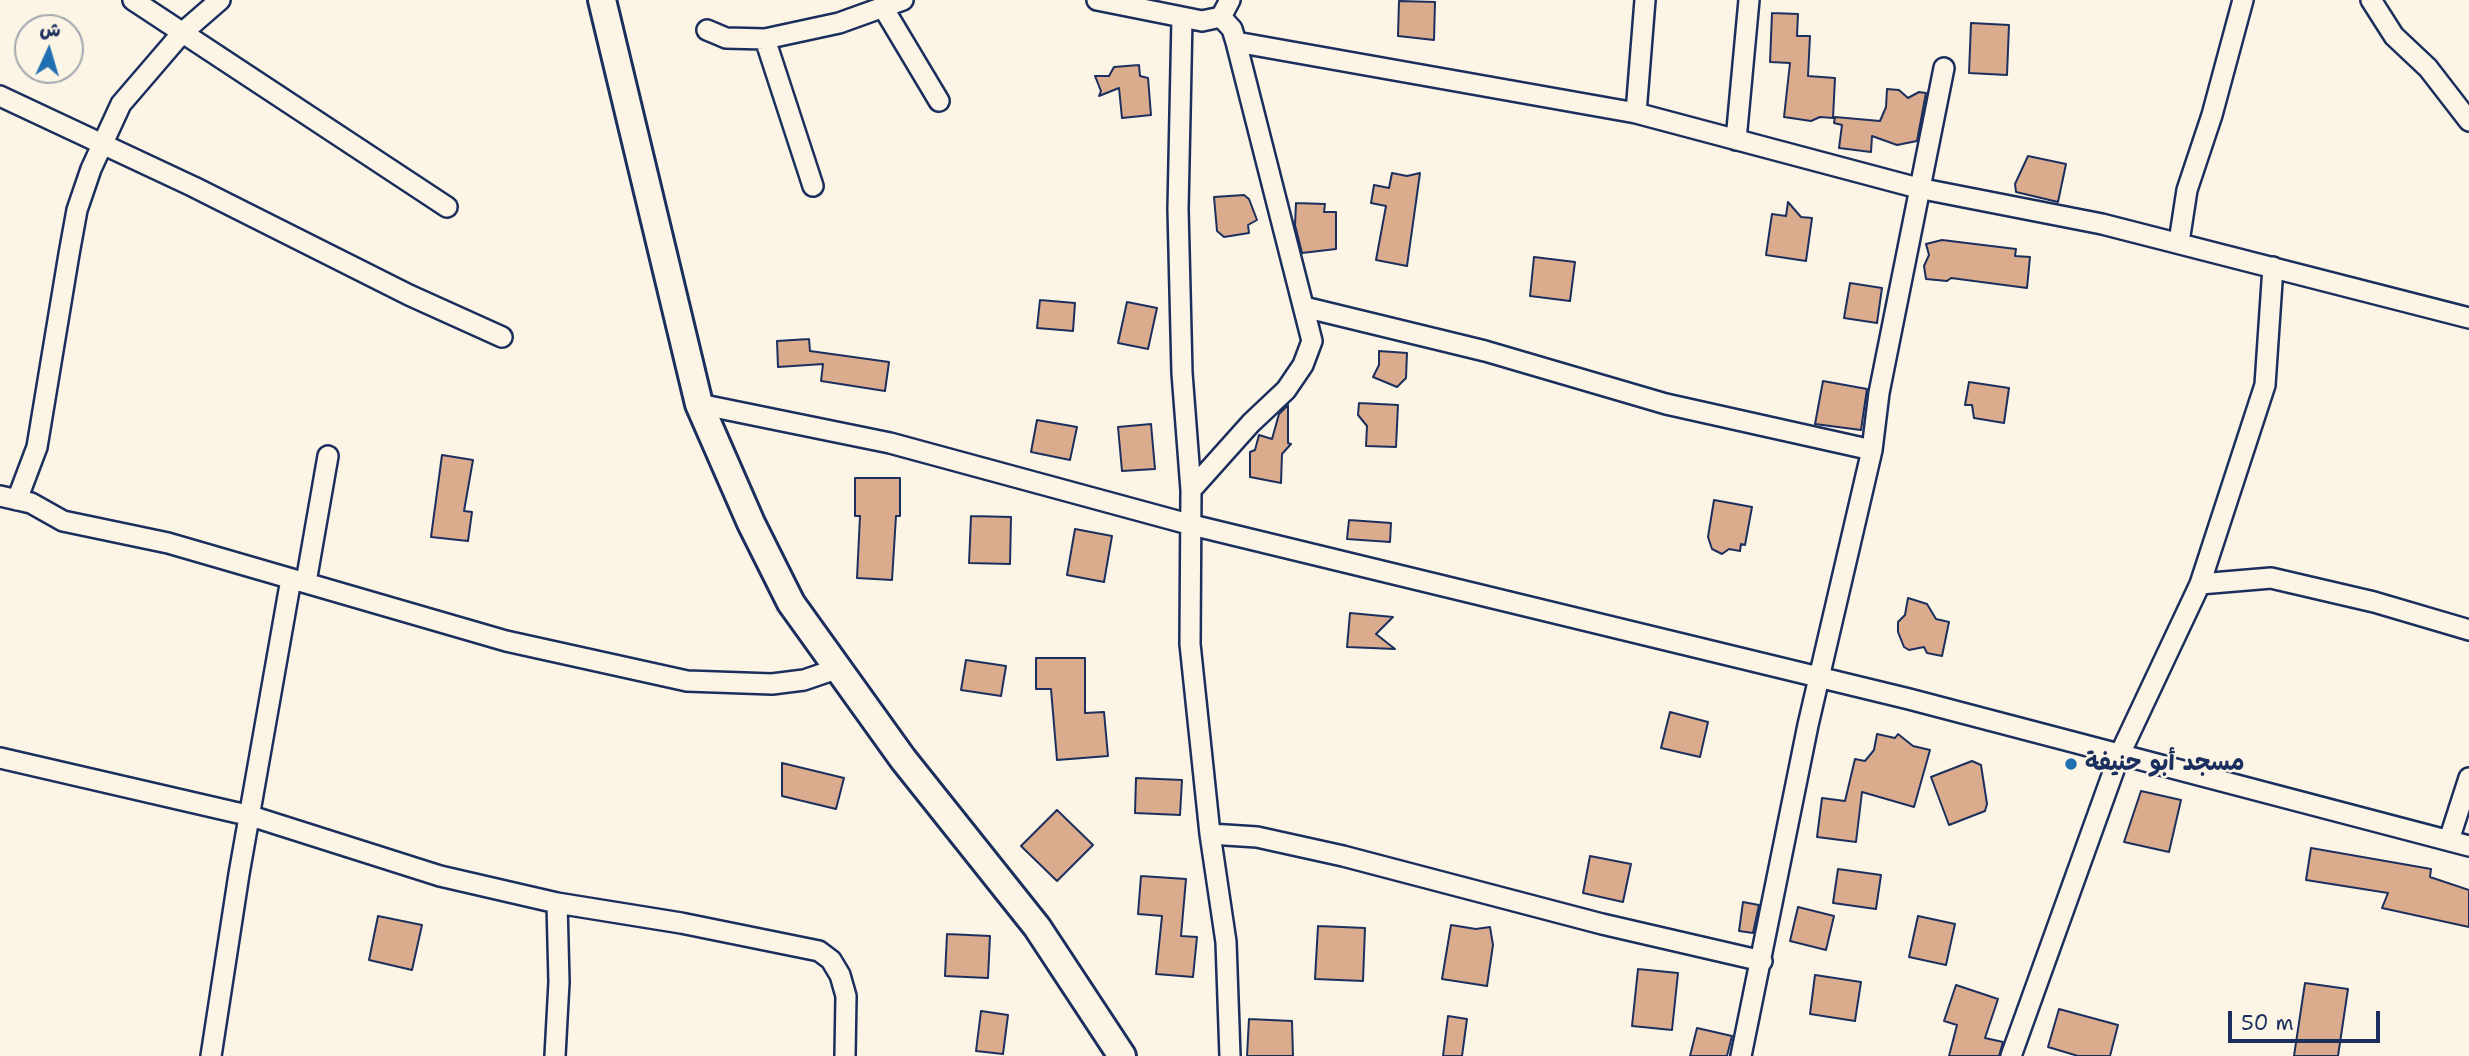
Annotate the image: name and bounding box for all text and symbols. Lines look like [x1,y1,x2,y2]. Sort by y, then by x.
north arrow [14,14,84,84]
text: ش [39,16,62,43]
place label: مسجد أبو حنيفة [2085,750,2244,778]
marker: مسجد أبو حنيفة [2063,756,2079,772]
scale bar [2231,996,2383,1040]
text: 50 m [2241,1009,2294,1037]

